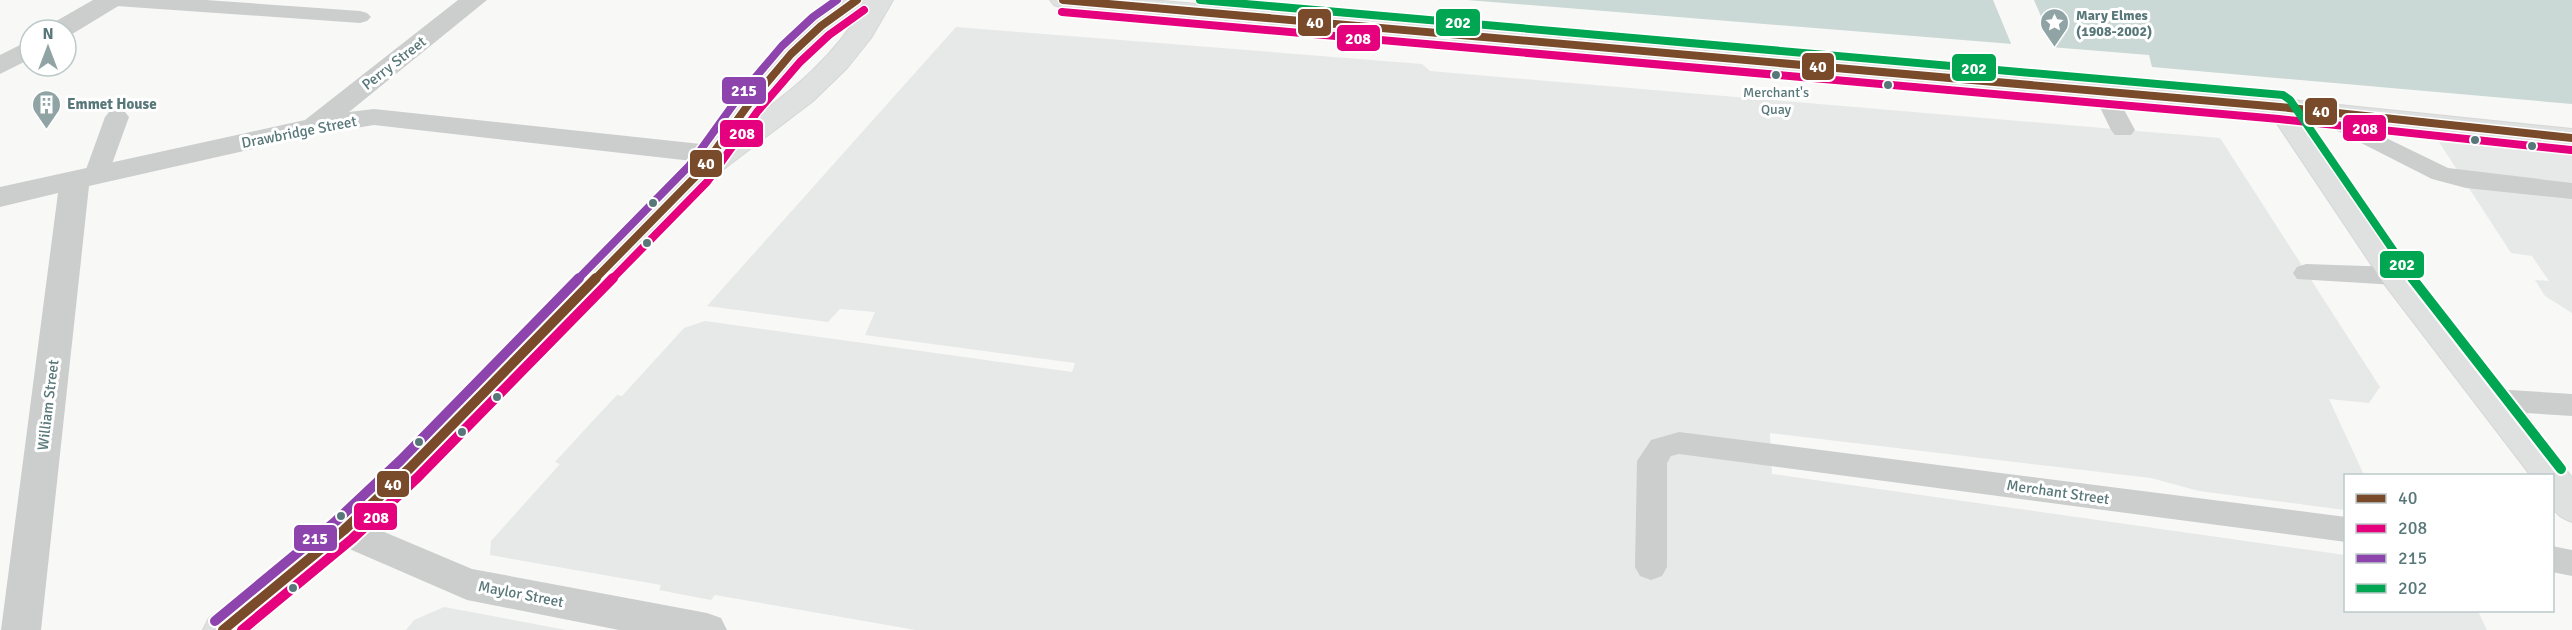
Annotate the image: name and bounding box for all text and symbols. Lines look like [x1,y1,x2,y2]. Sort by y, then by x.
place icon: Mary Elmes (1908-2002) [2039,7,2071,49]
place label: Mary Elmes (1908-2002) [2076,7,2152,40]
line badge: 40 [1297,8,1332,37]
line badge: 202 [1435,8,1481,37]
text: 40 [1306,13,1324,33]
text: 202 [1445,13,1471,33]
north arrow [18,18,78,78]
text: N [42,24,54,44]
line badge: 208 [1336,24,1381,52]
text: 208 [1345,29,1371,49]
street label: Perry Street [358,32,430,94]
line badge: 40 [1801,52,1835,81]
line badge: 202 [1951,53,1997,82]
text: 40 [1809,57,1827,77]
text: 202 [1961,59,1987,79]
marker: Merchant's Quay [1770,69,1782,81]
line badge: 215 [721,76,767,105]
unlabelled marker [1882,79,1894,91]
text: 215 [731,81,757,101]
place label: Merchant's Quay [1743,84,1809,118]
building icon: Emmet House [30,88,62,130]
place label: Emmet House [67,95,157,113]
line badge: 40 [2304,97,2338,126]
text: 40 [2312,102,2330,122]
street label: Drawbridge Street [240,112,358,152]
line badge: 208 [2342,114,2387,142]
line badge: 208 [719,119,764,148]
text: 208 [2352,119,2378,139]
text: 208 [729,124,755,144]
unlabelled marker [2469,134,2481,146]
unlabelled marker [2526,140,2538,152]
line badge: 40 [689,149,723,178]
text: 40 [697,154,715,174]
unlabelled marker [647,197,659,209]
unlabelled marker [641,237,653,249]
line badge: 202 [2379,250,2425,279]
text: 202 [2389,255,2415,275]
street label: William Street [33,359,63,451]
unlabelled marker [491,391,503,403]
unlabelled marker [456,426,468,438]
unlabelled marker [413,436,425,448]
line badge: 40 [376,470,410,498]
legend [2344,474,2554,612]
text: 40 [384,475,402,495]
street label: Merchant Street [2005,476,2111,508]
text: 40 [2398,487,2417,509]
line badge: 208 [353,502,398,531]
text: 208 [363,508,389,528]
unlabelled marker [335,510,347,522]
text: 208 [2398,517,2427,539]
line badge: 215 [293,524,338,552]
text: 215 [302,529,328,549]
text: 215 [2398,547,2427,569]
street label: Maylor Street [477,577,565,611]
text: 202 [2398,577,2427,599]
unlabelled marker [287,582,299,594]

